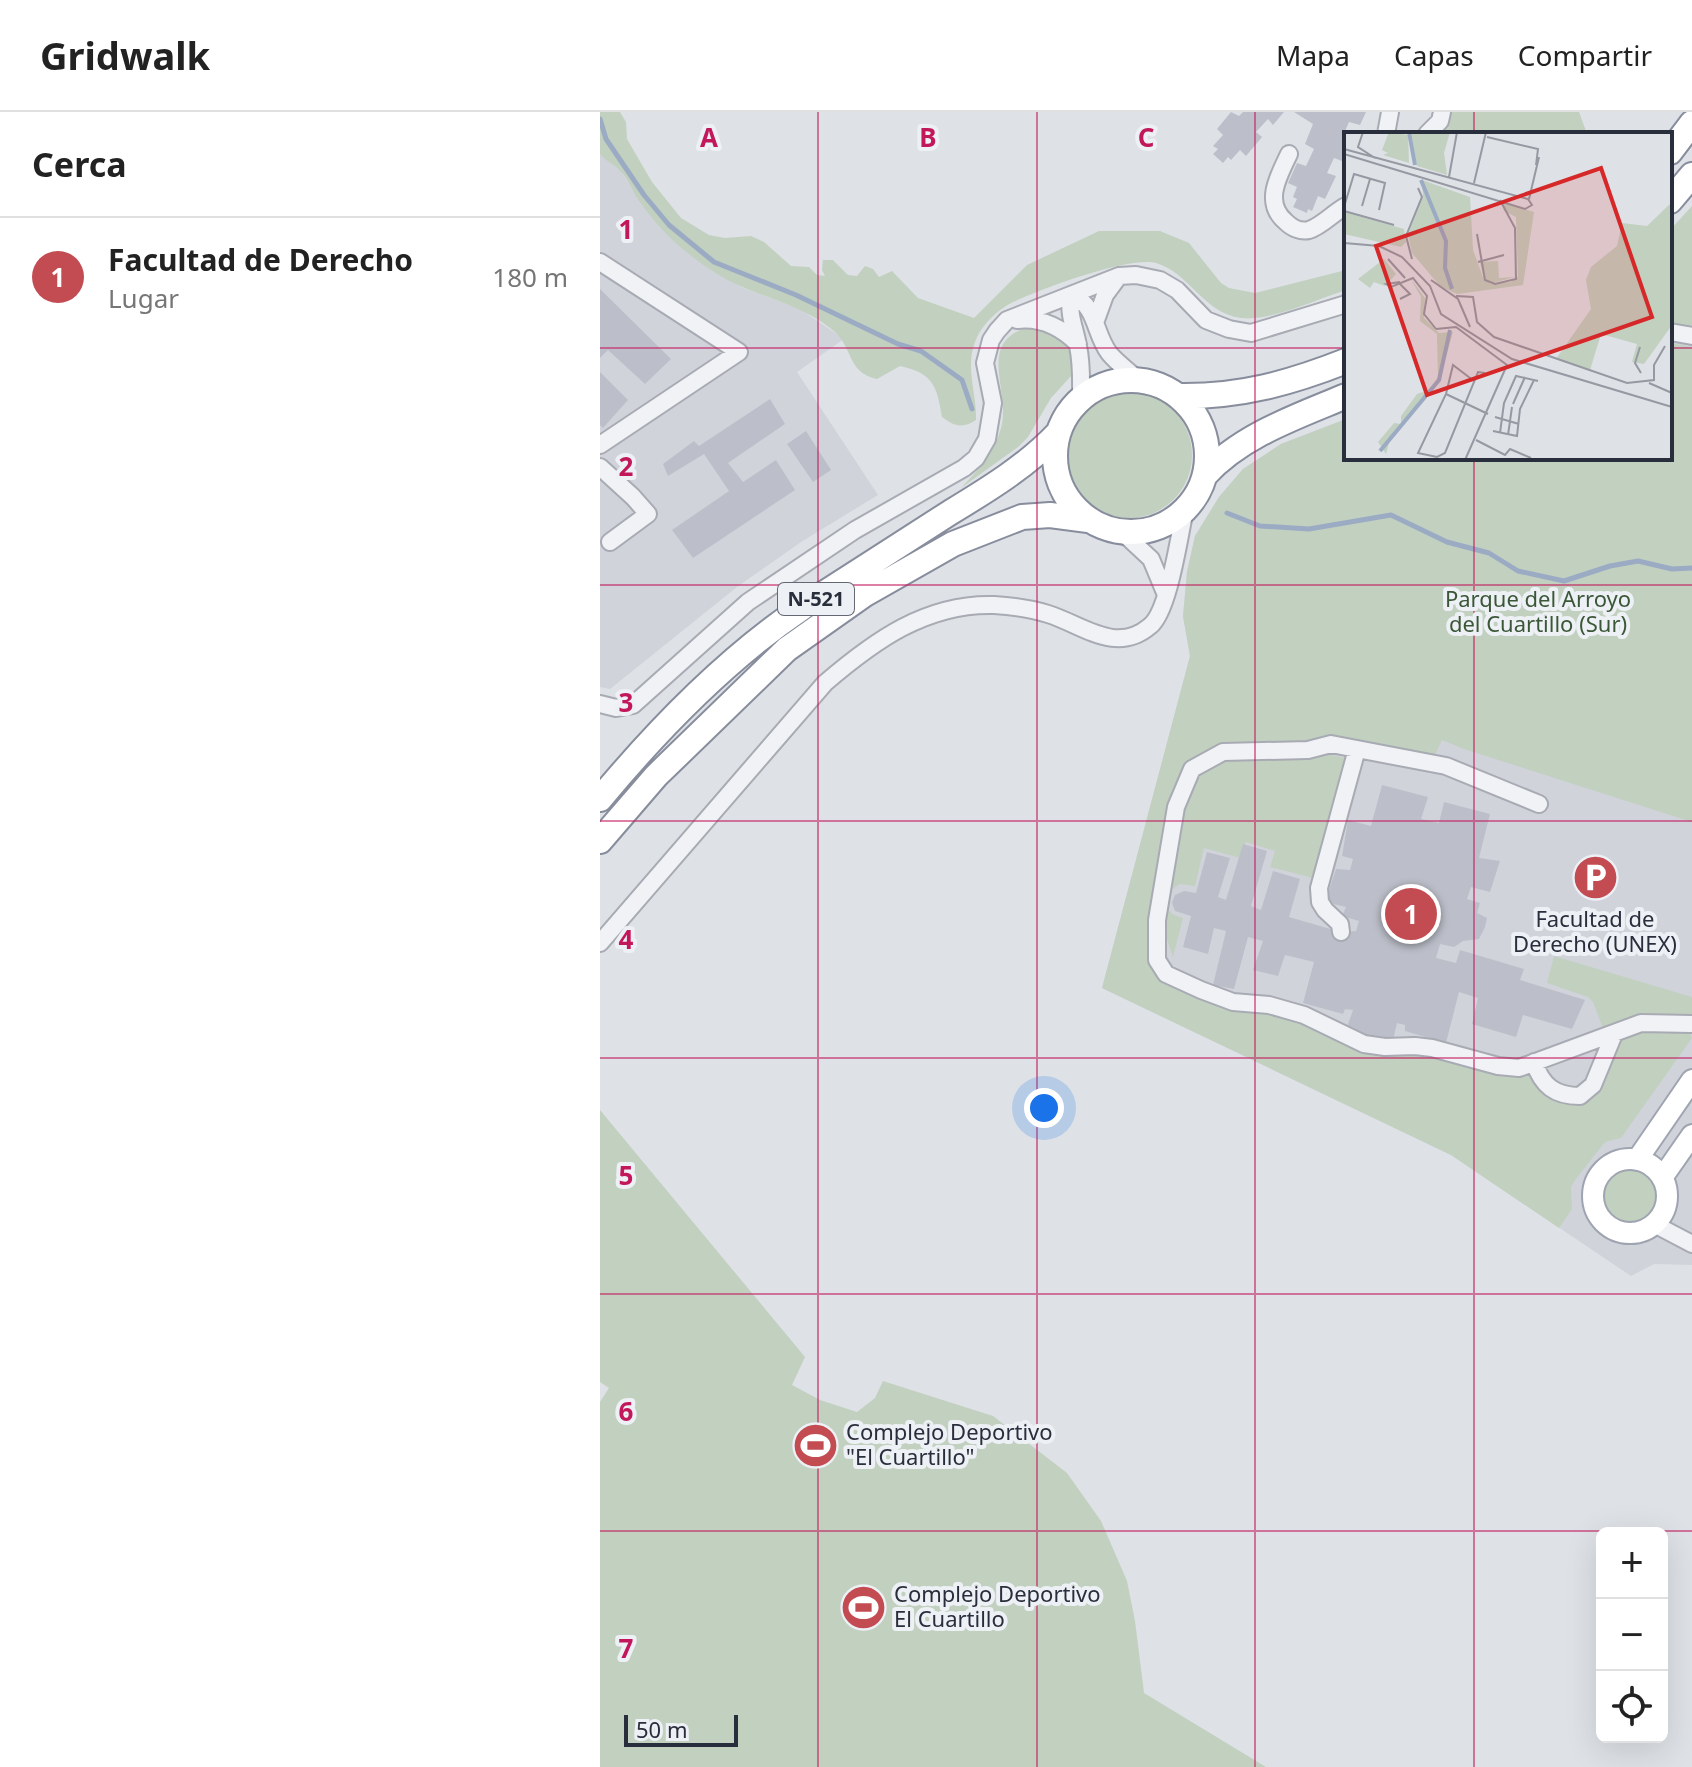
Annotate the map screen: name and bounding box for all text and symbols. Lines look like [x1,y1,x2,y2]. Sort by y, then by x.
text: Gridwalk [40,29,210,81]
text: Mapa [1276,36,1350,74]
text: Capas [1394,36,1474,74]
text: Compartir [1518,36,1652,74]
text: A [700,119,718,155]
text: B [919,119,937,155]
text: C [1138,119,1154,155]
inset map [1344,132,1672,460]
text: Cerca [32,141,127,187]
text: 1 [619,211,633,247]
text: Facultad de Derecho [108,239,413,280]
text: 1 [51,259,65,295]
text: 180 m [492,259,568,295]
text: Lugar [108,280,179,316]
text: 2 [619,448,634,484]
road number: N-521 [778,583,854,615]
park label: Parque del Arroyo del Cuartillo (Sur) [1445,583,1631,638]
text: 3 [619,684,633,720]
parking icon: Facultad de Derecho (UNEX) [1571,854,1619,902]
pin: 1 [1385,884,1437,944]
place label: Facultad de Derecho (UNEX) [1513,903,1677,958]
text: 4 [619,921,634,957]
your location [1024,1088,1064,1128]
text: 5 [619,1157,633,1193]
text: 6 [619,1393,634,1429]
place label: Complejo Deportivo "El Cuartillo" [846,1416,1053,1471]
sports icon: Complejo Deportivo "El Cuartillo" [791,1421,839,1469]
map controls [1596,1527,1668,1743]
button: + [1596,1527,1668,1599]
place label: Complejo Deportivo El Cuartillo [894,1578,1101,1633]
sports icon: Complejo Deportivo El Cuartillo [839,1583,887,1631]
button: − [1596,1599,1668,1671]
text: 7 [619,1630,634,1666]
button: locate [1596,1671,1668,1743]
scale bar [624,1711,738,1747]
text: 50 m [636,1714,687,1744]

